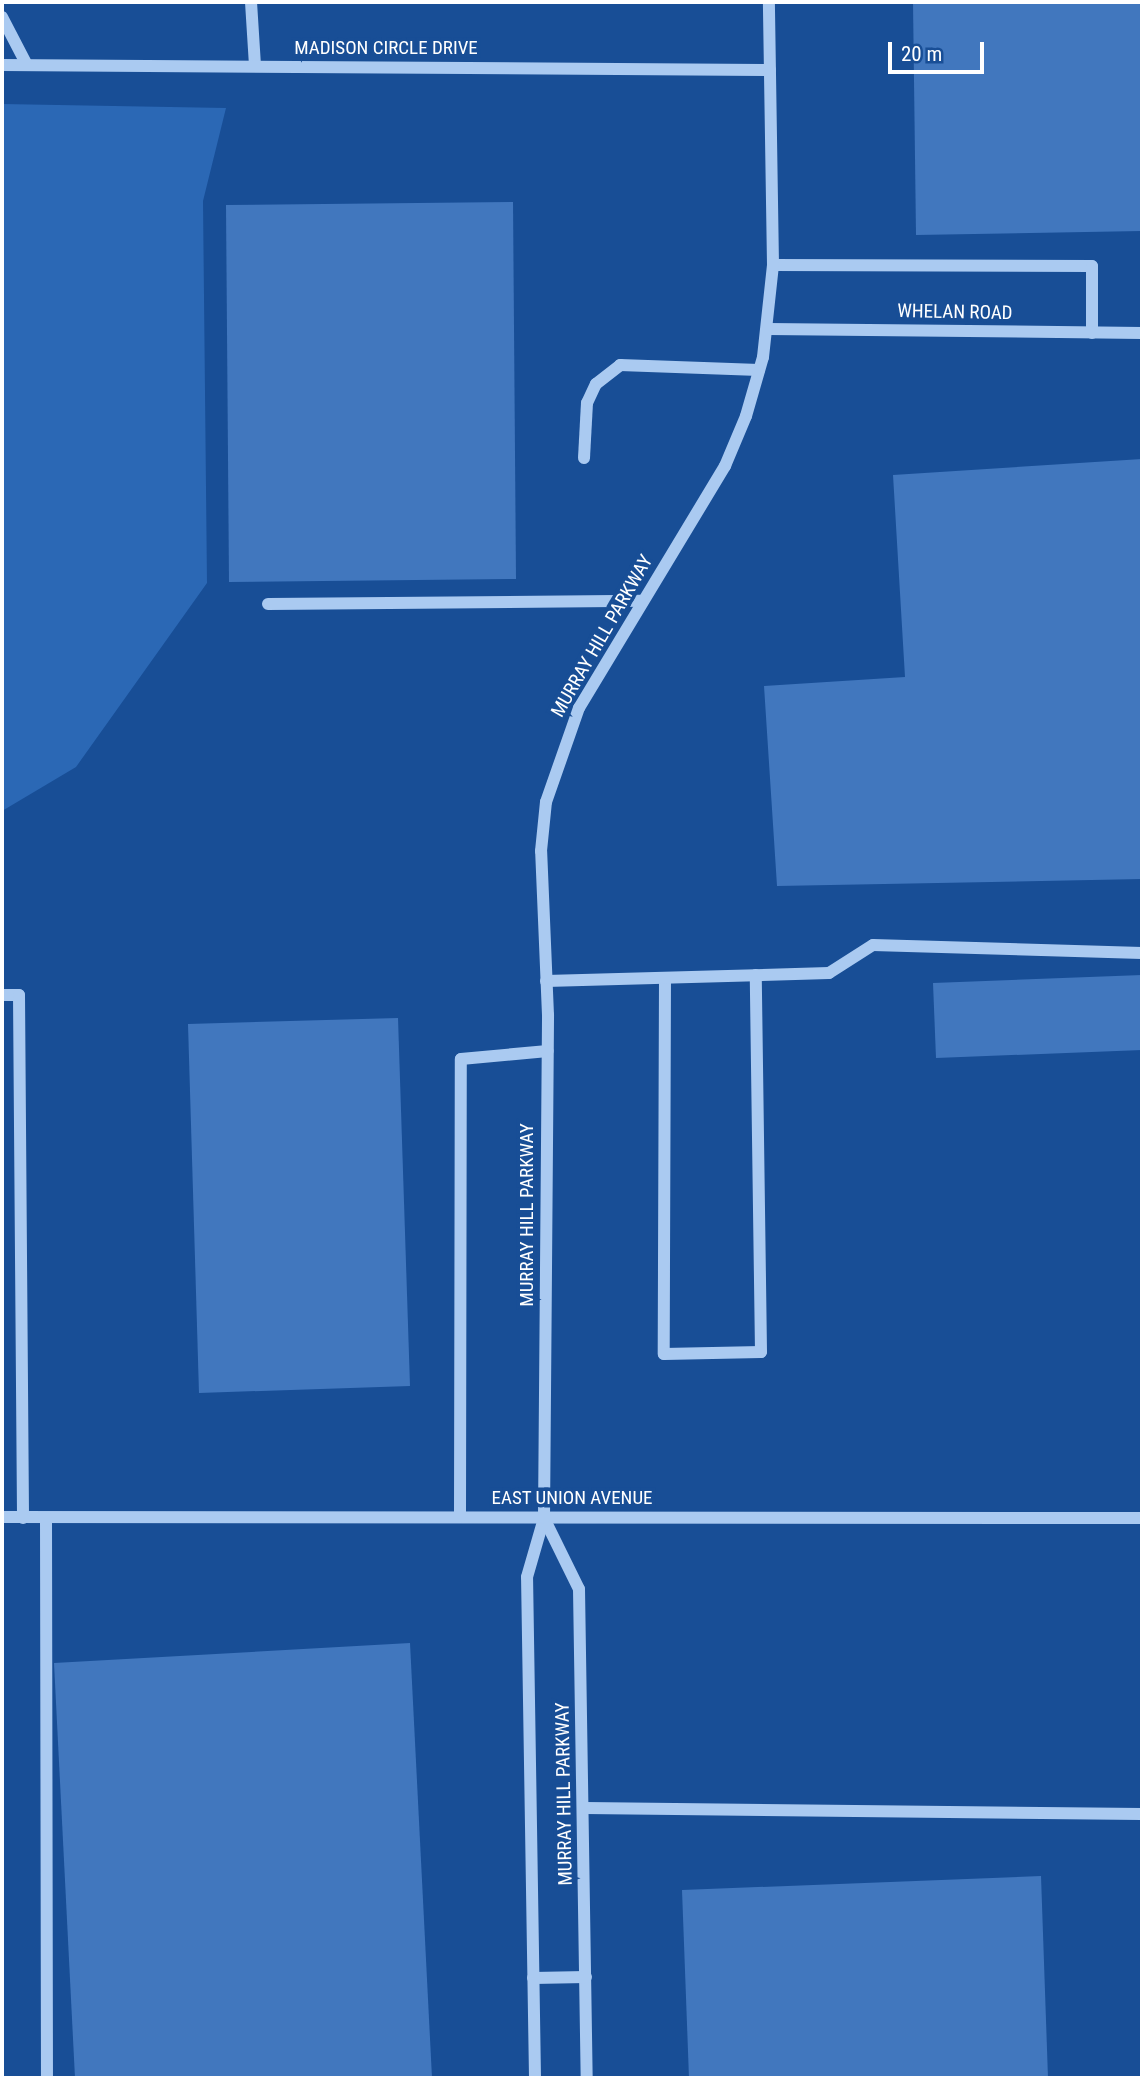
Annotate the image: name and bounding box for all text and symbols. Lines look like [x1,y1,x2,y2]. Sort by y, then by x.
scale bar [892,28,988,72]
street label: MADISON CIRCLE DRIVE [294,37,478,59]
text: 20 m [901,42,942,66]
street label: WHELAN ROAD [897,300,1013,324]
street label: MURRAY HILL PARKWAY [546,551,658,721]
street label: MURRAY HILL PARKWAY [516,1123,538,1307]
street label: EAST UNION AVENUE [491,1487,653,1509]
street label: MURRAY HILL PARKWAY [551,1702,577,1886]

